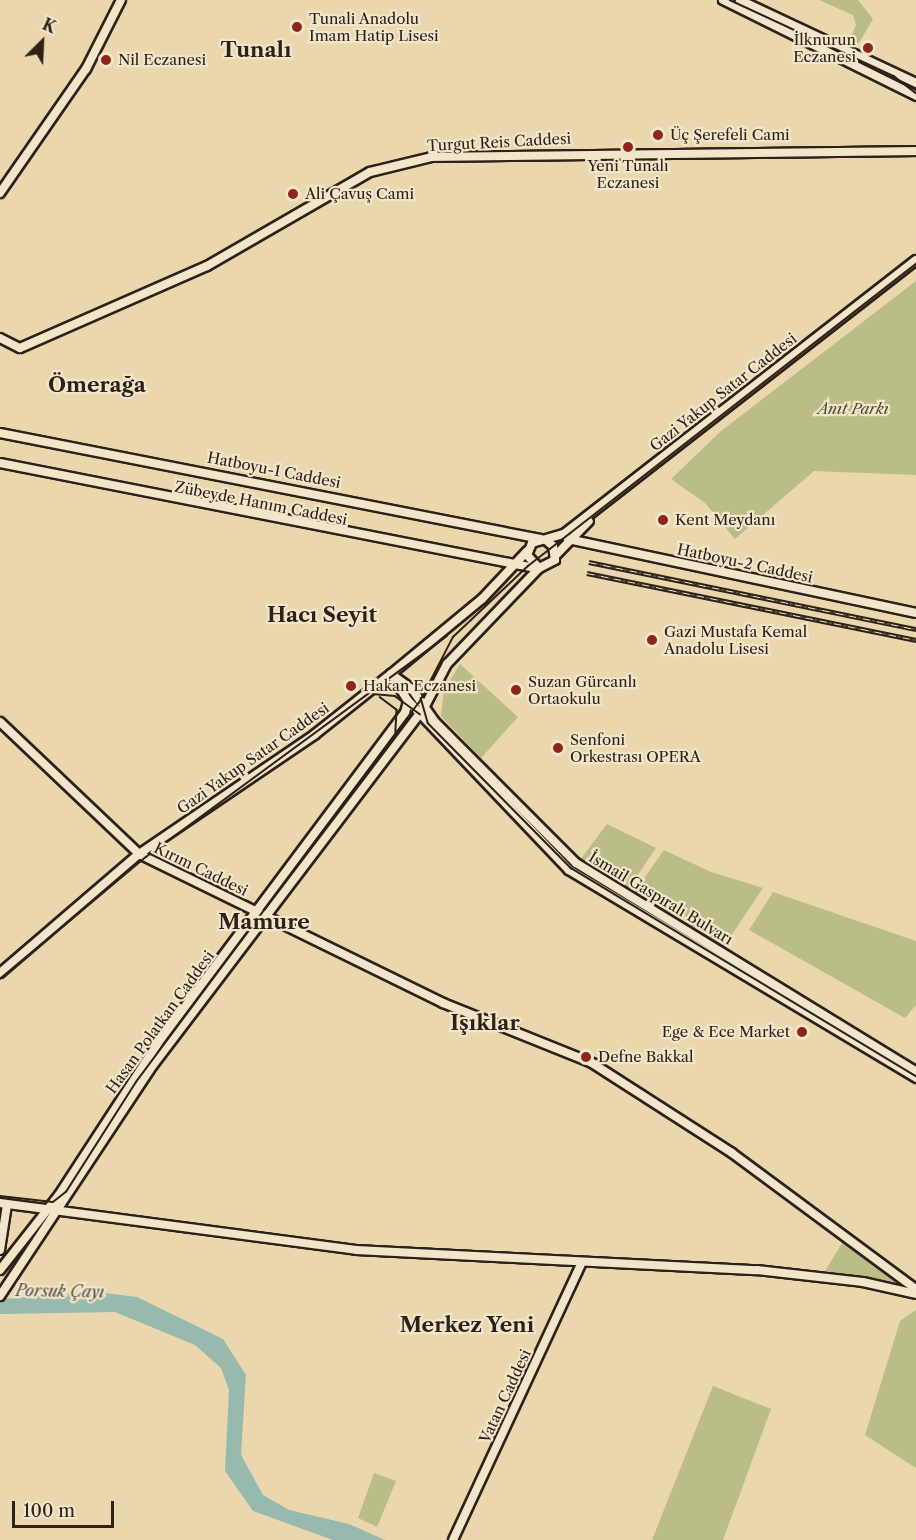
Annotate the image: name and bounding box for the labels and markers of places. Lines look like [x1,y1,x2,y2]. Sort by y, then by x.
place label: Tunali Anadolu Imam Hatip Lisesi [309,9,439,44]
marker: Tunali Anadolu Imam Hatip Lisesi [290,20,304,34]
place label: İlknurun Eczanesi [793,30,856,65]
marker: İlknurun Eczanesi [861,41,875,55]
place label: Nil Eczanesi [118,51,206,69]
marker: Nil Eczanesi [99,53,113,67]
place label: Üç Şerefeli Cami [670,126,790,144]
marker: Üç Şerefeli Cami [651,128,665,142]
marker: Yeni Tunalı Eczanesi [621,140,635,154]
place label: Yeni Tunalı Eczanesi [587,156,669,191]
place label: Ali Çavuş Cami [305,185,414,203]
marker: Ali Çavuş Cami [286,187,300,201]
place label: Kent Meydanı [675,511,775,529]
marker: Kent Meydanı [656,513,670,527]
place label: Gazi Mustafa Kemal Anadolu Lisesi [664,622,807,657]
marker: Gazi Mustafa Kemal Anadolu Lisesi [645,633,659,647]
place label: Suzan Gürcanlı Ortaokulu [528,672,637,707]
place label: Hakan Eczanesi [363,677,476,695]
marker: Hakan Eczanesi [344,679,358,693]
marker: Suzan Gürcanlı Ortaokulu [509,683,523,697]
place label: Senfoni Orkestrası OPERA [570,730,701,765]
marker: Senfoni Orkestrası OPERA [551,741,565,755]
place label: Ege & Ece Market [662,1023,790,1041]
marker: Ege & Ece Market [795,1025,809,1039]
place label: Defne Bakkal [598,1048,693,1066]
marker: Defne Bakkal [579,1050,593,1064]

